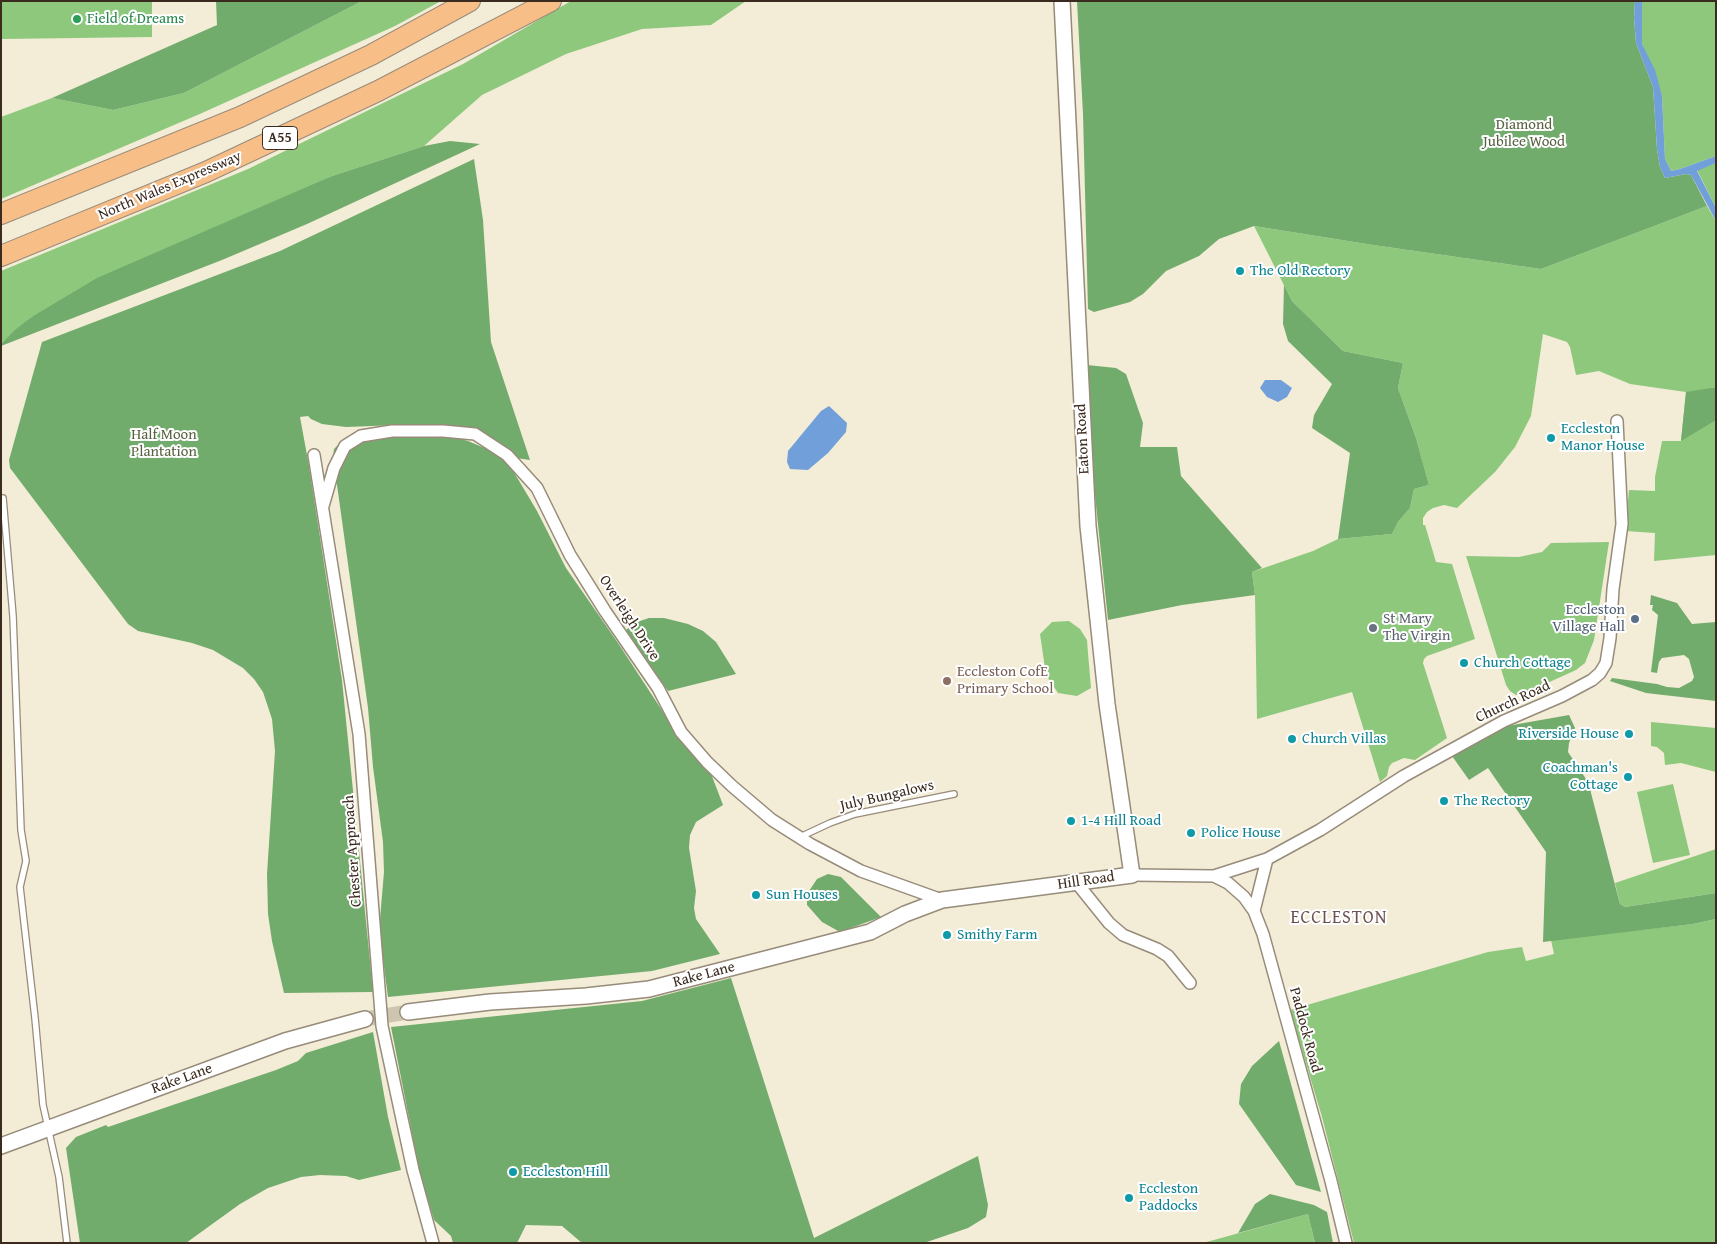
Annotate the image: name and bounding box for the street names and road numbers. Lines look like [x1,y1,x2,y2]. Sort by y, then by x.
road number: A55 [262,126,298,150]
street label: North Wales Expressway [96,148,244,224]
street label: Eaton Road [1072,403,1094,475]
street label: Overleigh Drive [595,572,663,664]
street label: Church Road [1473,677,1553,727]
street label: July Bungalows [838,776,936,816]
street label: Chester Approach [340,794,366,908]
street label: Hill Road [1056,868,1116,894]
street label: Rake Lane [671,958,737,992]
street label: Paddock Road [1285,985,1325,1075]
street label: Rake Lane [149,1060,215,1098]

